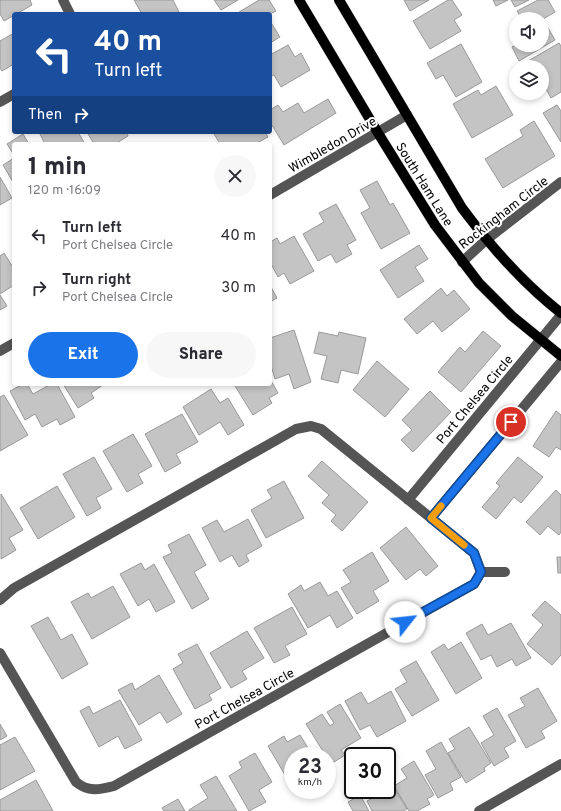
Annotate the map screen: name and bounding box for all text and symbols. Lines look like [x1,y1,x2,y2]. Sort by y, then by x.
map controls [509,12,549,100]
button: sound [509,12,549,52]
text: 40 m [94,25,162,61]
icon: left [28,28,80,80]
text: Turn left [94,60,162,83]
button: layers [509,60,549,100]
icon: right [70,104,92,126]
text: Then [28,106,62,125]
street label: Wimbledon Drive [286,114,380,177]
street label: South Ham Lane [391,140,455,230]
text: 1 min [28,153,87,183]
button: close [214,155,256,197]
street label: Rockingham Circle [456,174,552,253]
text: 120 m · 16:09 [28,183,101,199]
text: Turn left [62,219,122,238]
icon: left [28,225,50,247]
text: 40 m [221,227,256,246]
text: Port Chelsea Circle [62,238,173,254]
text: Turn right [62,271,131,290]
icon: right [28,277,50,299]
text: 30 m [221,279,256,298]
text: Port Chelsea Circle [62,290,173,306]
button: Exit [28,332,138,378]
button: Share [146,332,256,378]
street label: Port Chelsea Circle [434,353,517,448]
pin [494,405,528,439]
icon: arrive [500,411,522,433]
position arrow [384,601,426,643]
street label: Port Chelsea Circle [193,666,297,734]
speed limit sign: 30 [344,747,396,799]
text: 23 [298,755,322,781]
text: km/h [298,776,322,789]

